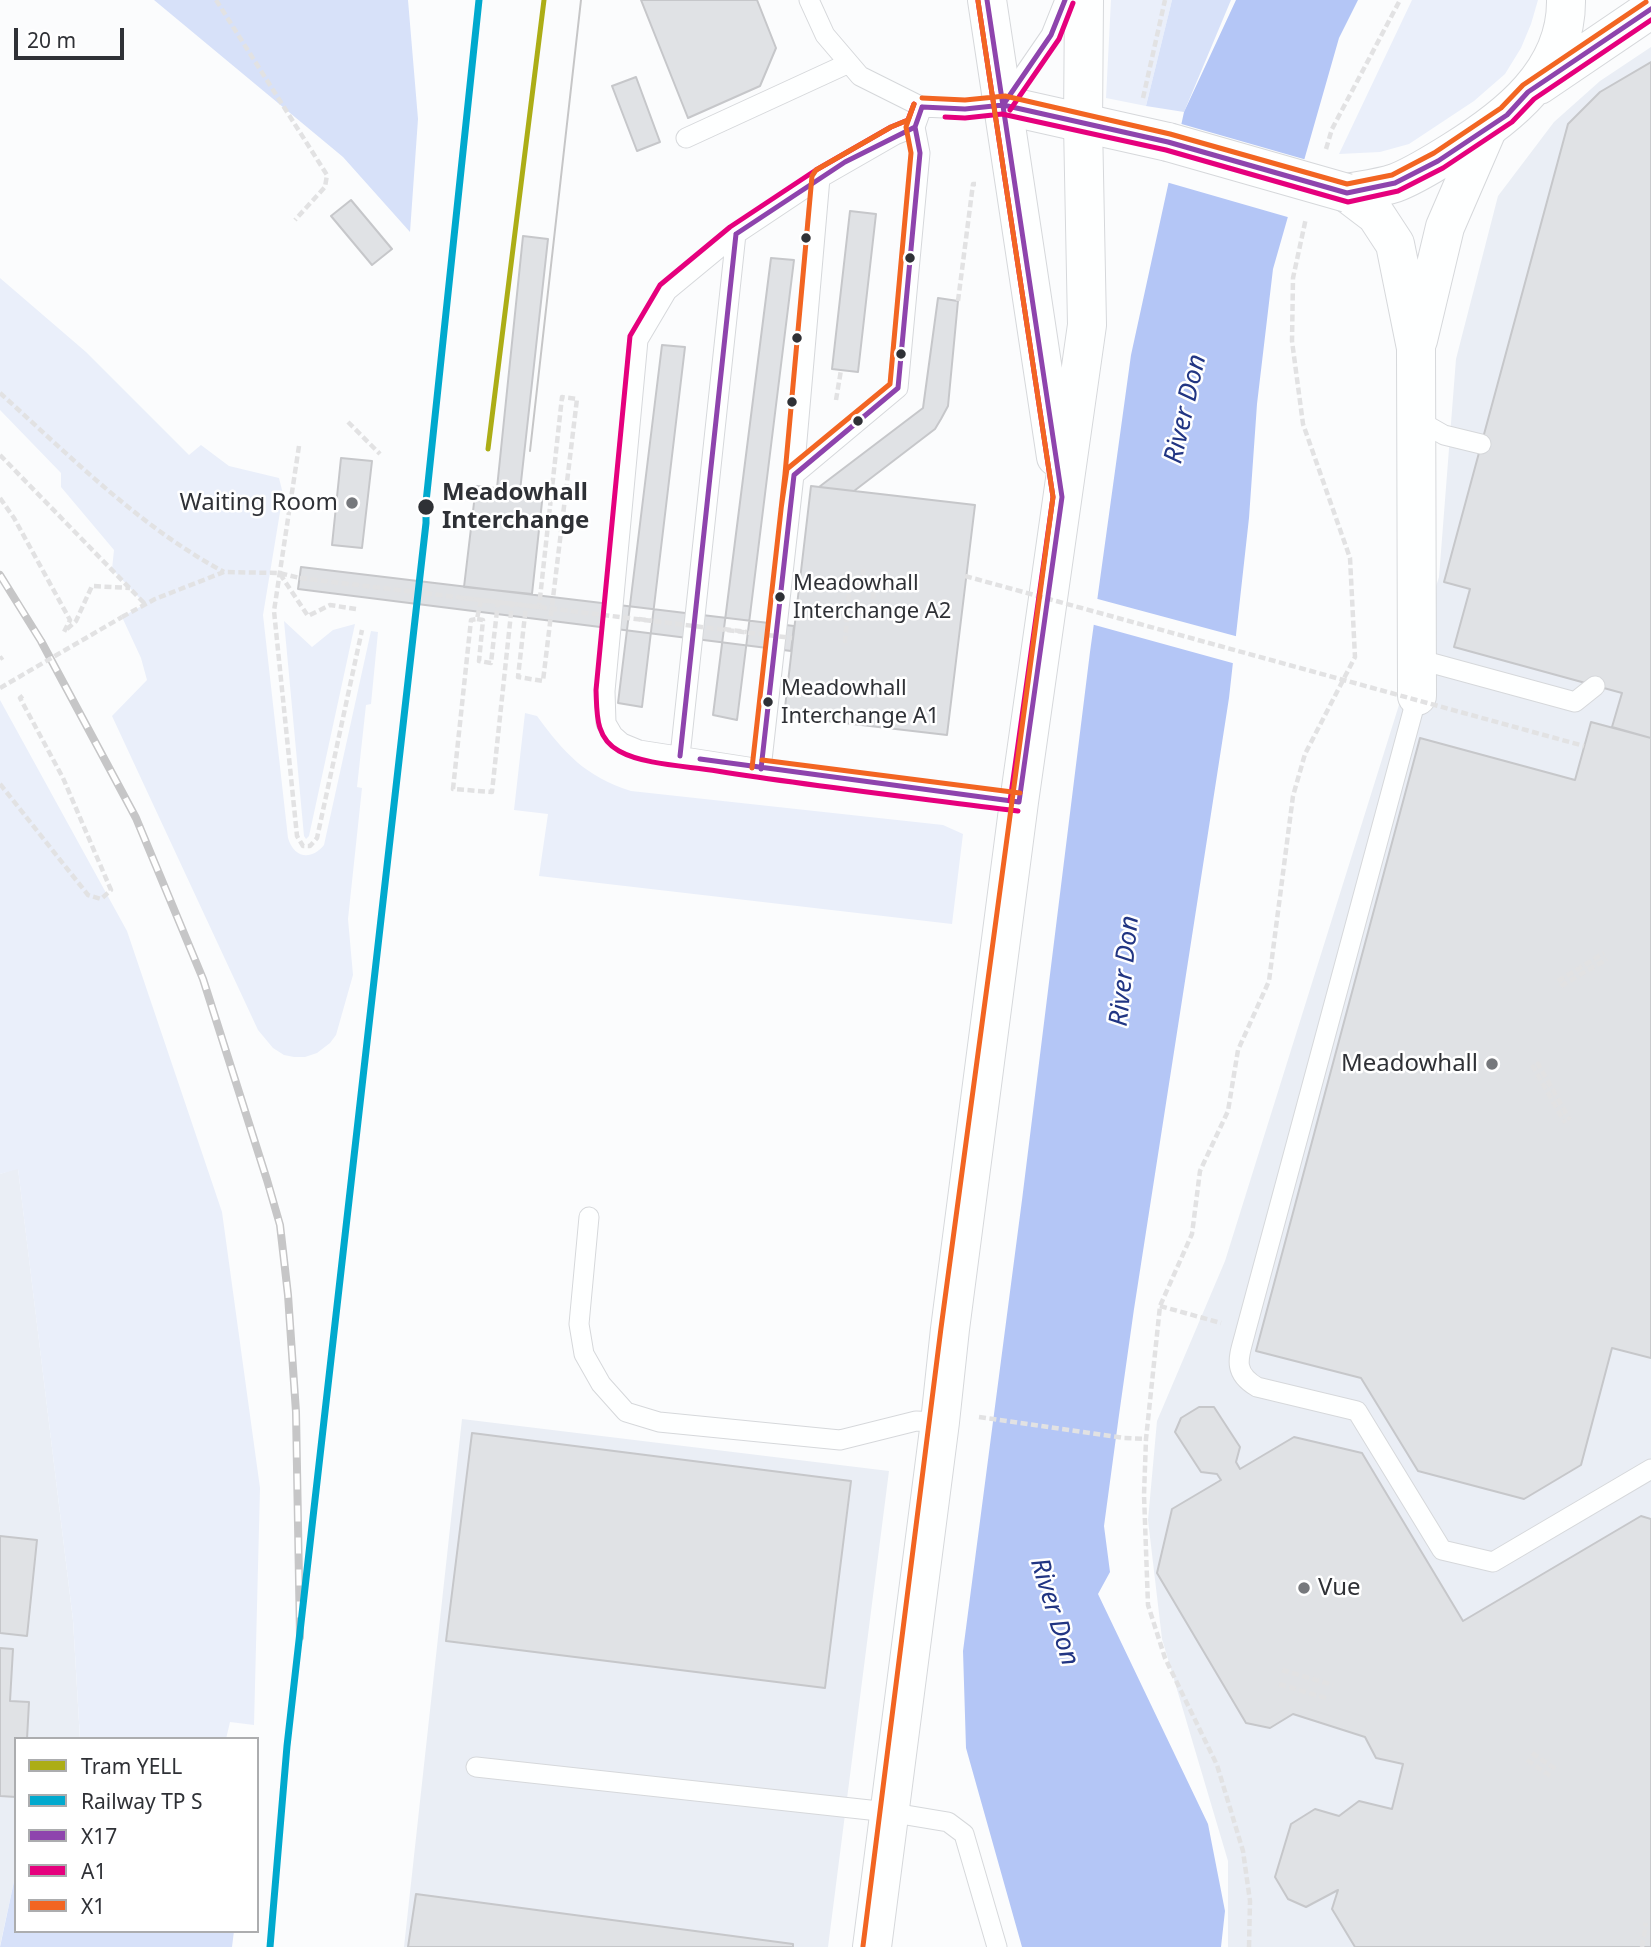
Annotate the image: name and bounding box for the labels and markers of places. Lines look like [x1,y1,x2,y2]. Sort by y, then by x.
unlabelled marker [799,231,813,245]
unlabelled marker [903,251,917,265]
unlabelled marker [790,331,804,345]
unlabelled marker [894,347,908,361]
unlabelled marker [785,395,799,409]
unlabelled marker [851,414,865,428]
place label: Meadowhall Interchange [442,479,589,535]
place label: Waiting Room [179,489,338,517]
marker: Waiting Room [344,495,360,511]
marker: Meadowhall Interchange [416,497,436,517]
place label: Meadowhall Interchange A2 [793,571,951,622]
marker: Meadowhall Interchange A2 [773,590,787,604]
place label: Meadowhall Interchange A1 [781,676,939,728]
marker: Meadowhall Interchange A1 [761,695,775,709]
place label: Meadowhall [1341,1050,1478,1078]
marker: Meadowhall [1484,1056,1500,1072]
place label: Vue [1318,1574,1361,1602]
marker: Vue [1296,1580,1312,1596]

